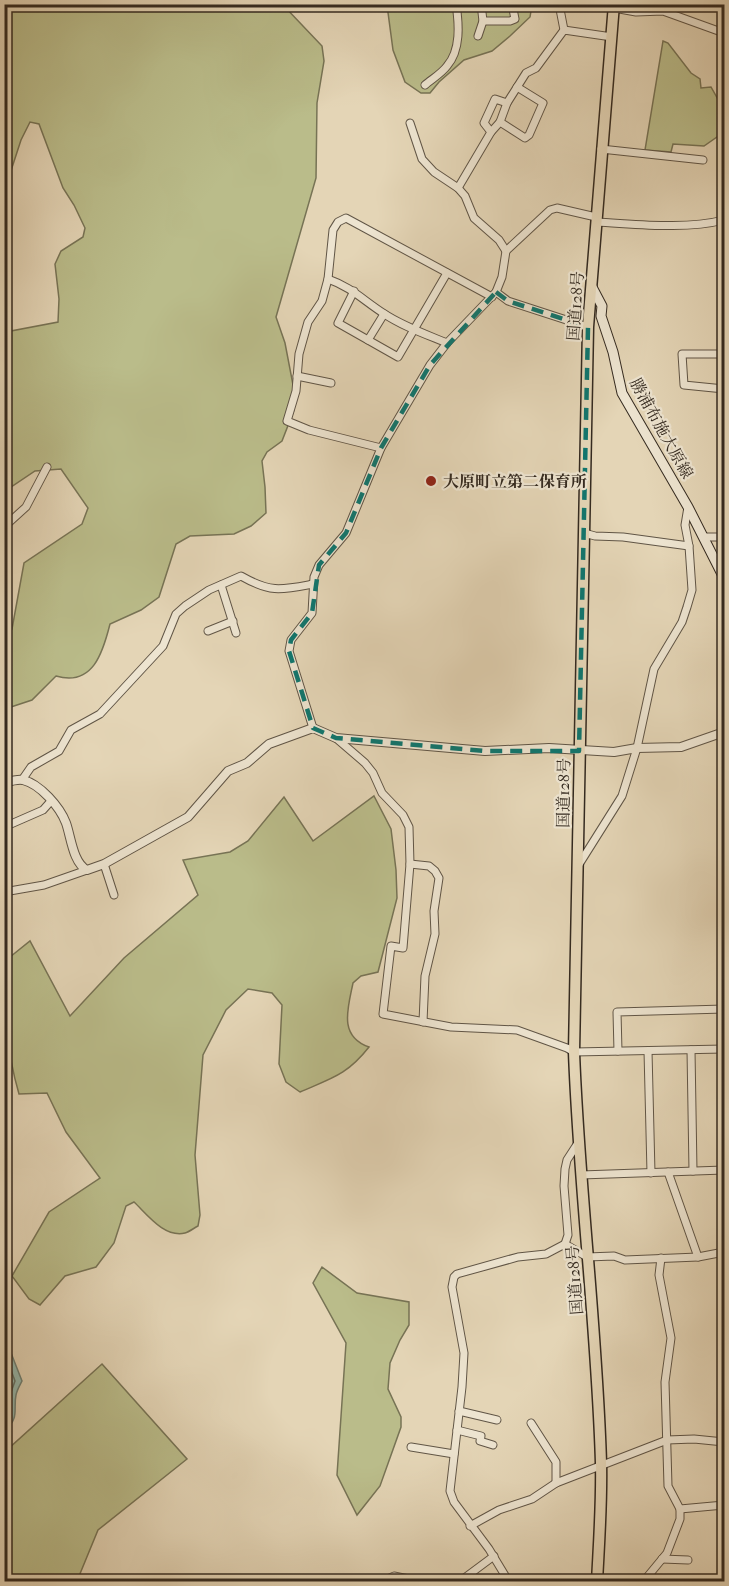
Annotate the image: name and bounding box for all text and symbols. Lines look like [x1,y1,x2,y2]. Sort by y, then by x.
street label: 国道128号 [564,270,587,342]
street label: 勝浦布施大原線 [626,375,697,482]
place label: 大原町立第二保育所 [443,472,587,491]
marker: 大原町立第二保育所 [424,474,438,488]
street label: 国道128号 [553,758,574,828]
street label: 国道128号 [563,1244,586,1316]

